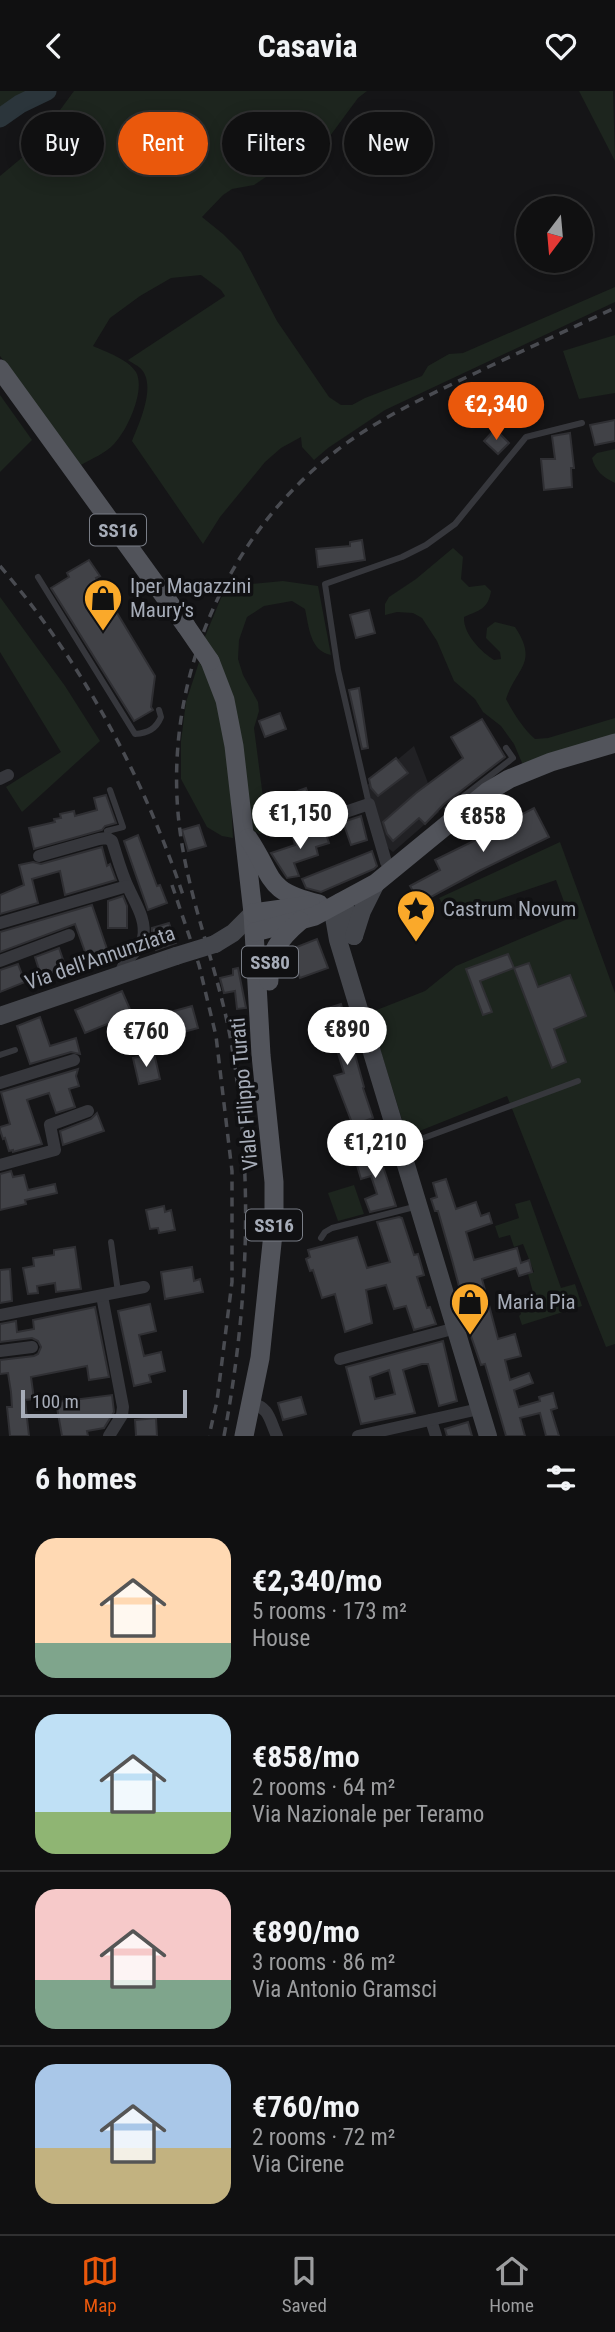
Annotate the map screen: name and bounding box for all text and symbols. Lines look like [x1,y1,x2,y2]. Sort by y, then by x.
icon: back [35,27,73,65]
text: Casavia [257,27,358,65]
icon: heart [542,27,580,65]
chip: Buy [21,112,104,175]
chip: Rent [118,112,208,175]
chip: Filters [222,112,330,175]
chip: New [344,112,433,175]
north arrow [516,196,593,273]
map controls [516,196,593,273]
pin: €2,340 [439,383,553,442]
text: €2,340 [464,391,528,418]
road number: SS16 [90,515,146,545]
place label: Iper Magazzini Maury's [130,574,251,622]
shop icon: Iper Magazzini Maury's [82,577,124,632]
pin: €1,150 [243,791,357,851]
pin: €858 [442,795,524,854]
text: €1,150 [268,800,332,827]
text: €858 [460,803,506,830]
place icon: Castrum Novum [395,888,437,943]
place label: Castrum Novum [443,897,576,921]
street label: Via dell'Annunziata [22,921,178,995]
road number: SS80 [242,947,298,977]
pin: €890 [306,1007,388,1067]
pin: €760 [105,1009,187,1069]
street label: Viale Filippo Turati [225,1016,263,1172]
text: €890 [324,1016,370,1043]
text: €760 [123,1018,169,1045]
pin: €1,210 [318,1121,432,1180]
text: €1,210 [343,1129,407,1156]
road number: SS16 [246,1209,302,1241]
shop icon: Maria Pia [449,1281,491,1336]
place label: Maria Pia [497,1290,576,1314]
scale bar [21,1387,187,1419]
text: 100 m [32,1390,79,1413]
icon: filters [542,1459,580,1497]
text: 6 homes [35,1461,137,1496]
text: €2,340/mo [252,1563,382,1598]
icon: home [91,1566,175,1650]
text: 5 rooms · 173 m² [252,1598,407,1625]
text: House [252,1625,310,1652]
text: €858/mo [252,1739,360,1774]
icon: home [91,1742,175,1826]
text: 2 rooms · 64 m² [252,1774,395,1801]
text: Via Nazionale per Teramo [252,1801,484,1828]
text: €890/mo [252,1914,360,1949]
icon: home [91,1917,175,2001]
text: 3 rooms · 86 m² [252,1949,395,1976]
text: Via Antonio Gramsci [252,1976,437,2003]
text: €760/mo [252,2089,360,2124]
icon: home [91,2092,175,2176]
text: 2 rooms · 72 m² [252,2124,395,2151]
text: Via Cirene [252,2151,344,2178]
tab: Map [81,2252,119,2317]
tab: Saved [282,2252,327,2317]
tab: Home [489,2252,534,2317]

